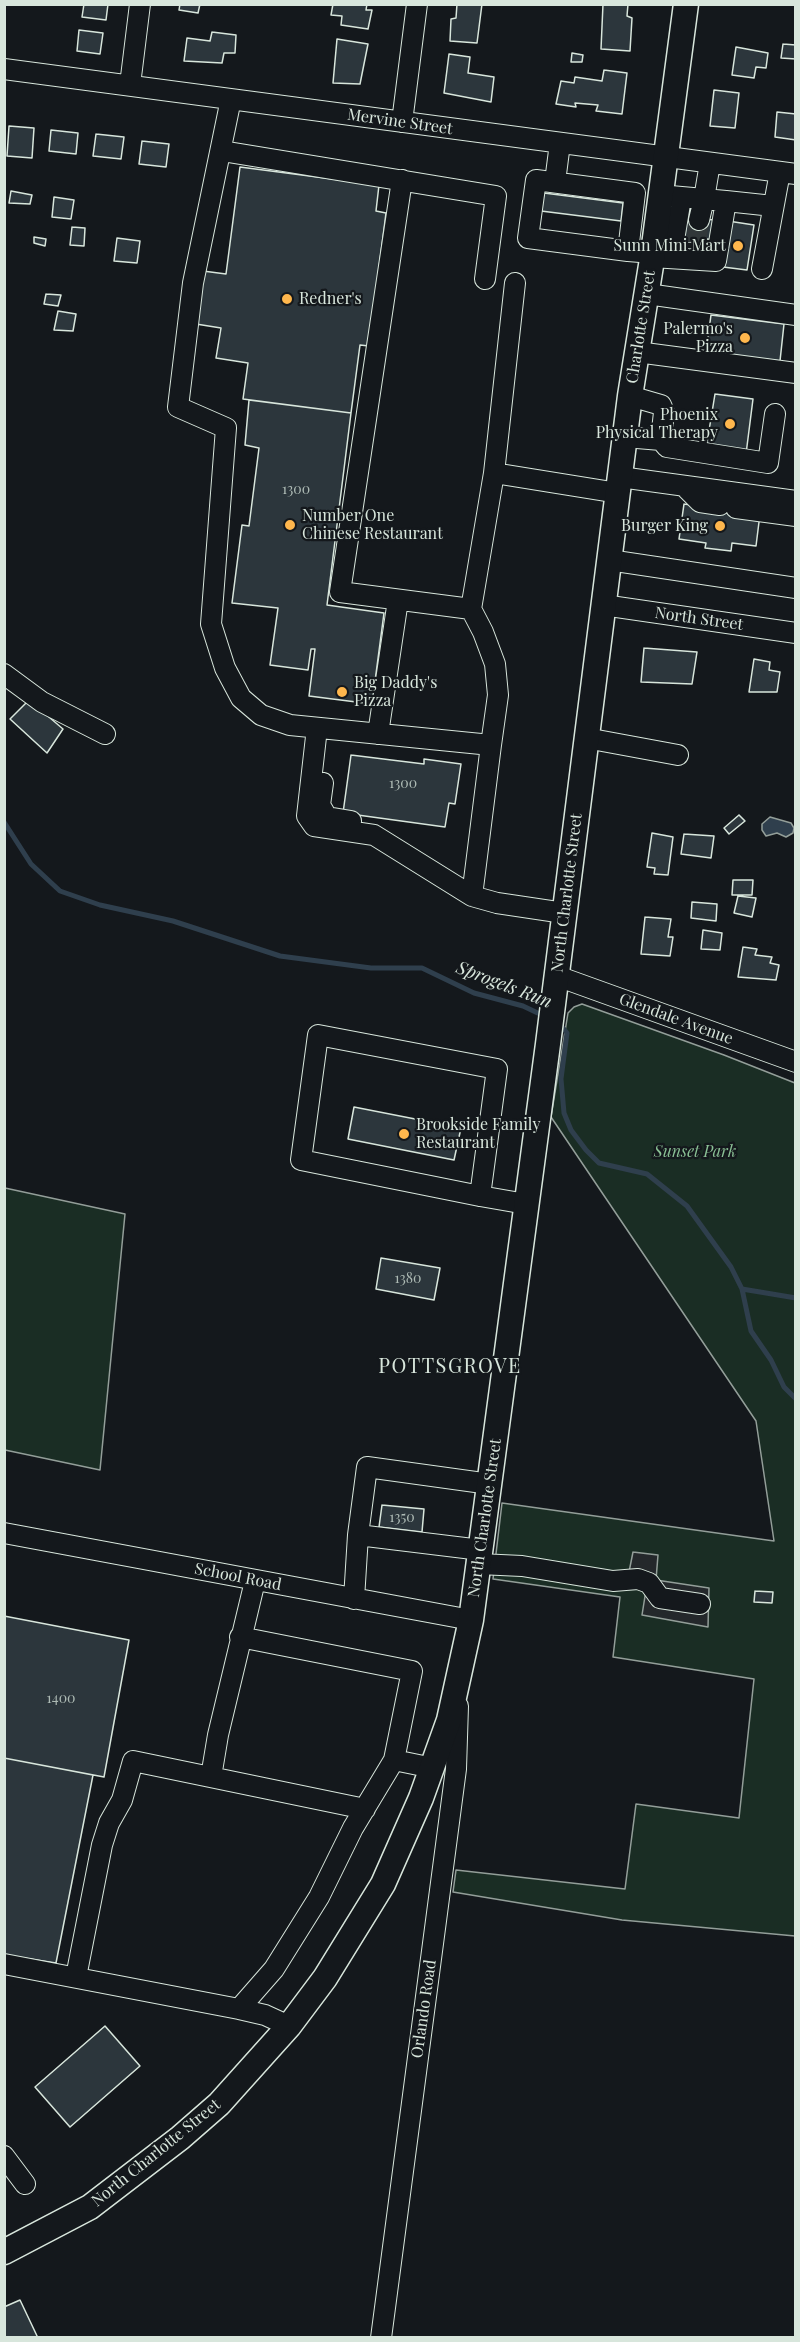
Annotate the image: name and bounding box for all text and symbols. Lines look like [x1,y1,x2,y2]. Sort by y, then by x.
street label: Mervine Street [346,105,454,139]
place label: Sunn Mini Mart [614,236,726,256]
marker: Sunn Mini Mart [731,239,745,253]
street label: Charlotte Street [623,269,659,385]
place label: Redner's [299,289,362,309]
marker: Redner's [280,292,294,306]
place label: Palermo's Pizza [663,319,733,357]
marker: Palermo's Pizza [738,331,752,345]
place label: Phoenix Physical Therapy [596,405,718,443]
marker: Phoenix Physical Therapy [723,417,737,431]
house number: 1300 [282,482,310,498]
place label: Number One Chinese Restaurant [302,506,443,544]
place label: Burger King [621,516,708,536]
marker: Number One Chinese Restaurant [283,518,297,532]
marker: Burger King [713,519,727,533]
street label: North Street [654,603,744,635]
place label: Big Daddy's Pizza [354,673,437,711]
marker: Big Daddy's Pizza [335,685,349,699]
house number: 1300 [389,776,417,792]
street label: North Charlotte Street [548,812,586,974]
water label: Sprogels Run [453,957,555,1013]
street label: Glendale Avenue [616,989,736,1049]
place label: Brookside Family Restaurant [416,1115,540,1153]
marker: Brookside Family Restaurant [397,1127,411,1141]
park label: Sunset Park [654,1142,736,1162]
house number: 1380 [395,1271,421,1287]
district label: POTTSGROVE [378,1355,522,1379]
street label: North Charlotte Street [464,1437,506,1599]
house number: 1350 [389,1510,415,1526]
street label: School Road [193,1559,283,1595]
house number: 1400 [47,1691,75,1707]
street label: Orlando Road [408,1959,440,2059]
street label: North Charlotte Street [88,2095,224,2211]

